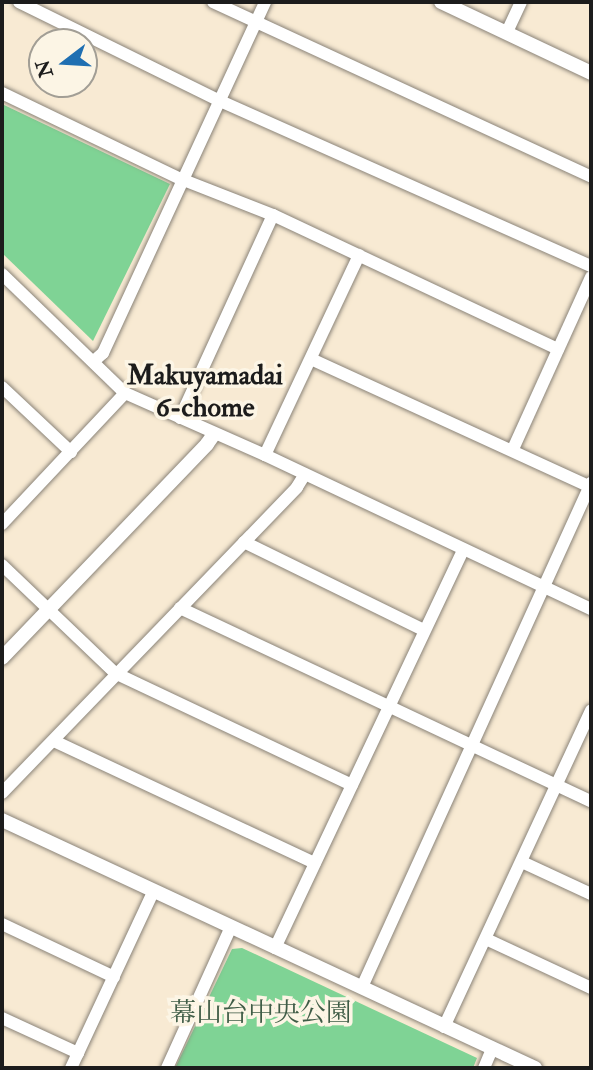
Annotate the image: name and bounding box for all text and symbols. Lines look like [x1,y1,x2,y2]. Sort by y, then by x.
north arrow [28,28,98,98]
text: N [31,57,59,80]
district label: Makuyamadai 6-chome [127,359,283,425]
park label: 幕山台中央公園 [170,998,352,1030]

